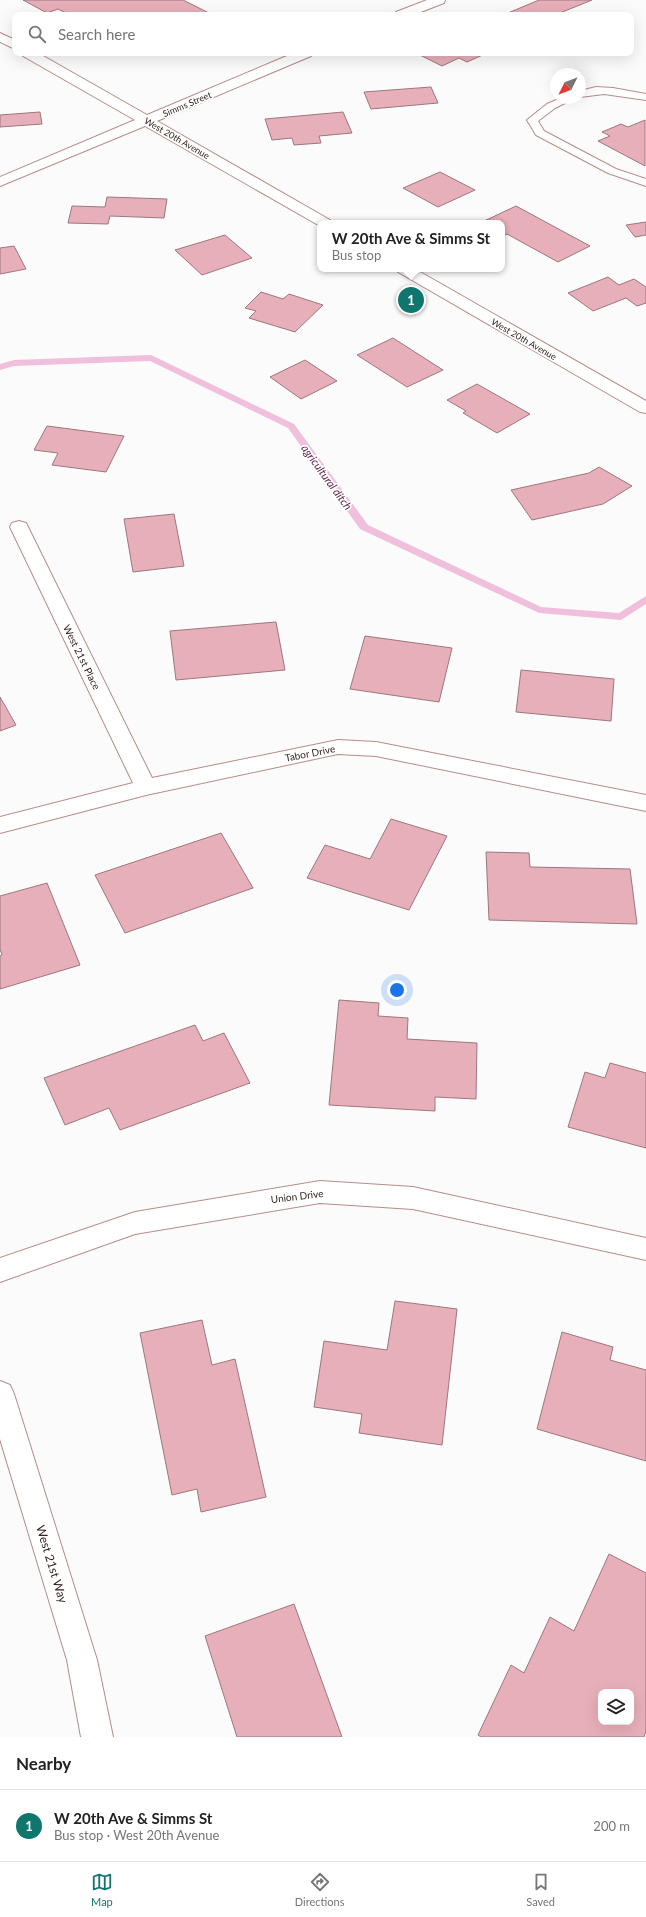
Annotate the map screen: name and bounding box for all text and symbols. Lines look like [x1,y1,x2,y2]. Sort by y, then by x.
search box [12,12,634,56]
icon: search [26,23,48,45]
text: Search here [58,25,135,43]
north arrow [550,68,586,104]
street label: Simms Street [161,89,214,119]
street label: West 20th Avenue [142,115,212,161]
popup [317,220,505,272]
text: W 20th Ave & Simms St [332,229,490,247]
text: Bus stop [332,247,381,263]
pin: 1 [398,285,424,315]
street label: West 20th Avenue [489,316,559,362]
water label: agricultural ditch [299,442,355,512]
street label: West 21st Place [61,623,103,691]
street label: Tabor Drive [284,742,336,764]
your location [387,980,407,1000]
street label: Union Drive [270,1187,324,1205]
street label: West 21st Way [33,1523,71,1606]
map controls [598,1689,634,1725]
button: layers [598,1689,634,1725]
text: Nearby [16,1753,71,1774]
text: W 20th Ave & Simms St [54,1809,212,1827]
text: 1 [25,1818,33,1834]
text: 200 m [593,1818,630,1834]
text: Bus stop · West 20th Avenue [54,1827,219,1843]
tab: Map [91,1871,113,1908]
tab: Directions [295,1871,344,1908]
tab: Saved [526,1871,555,1908]

